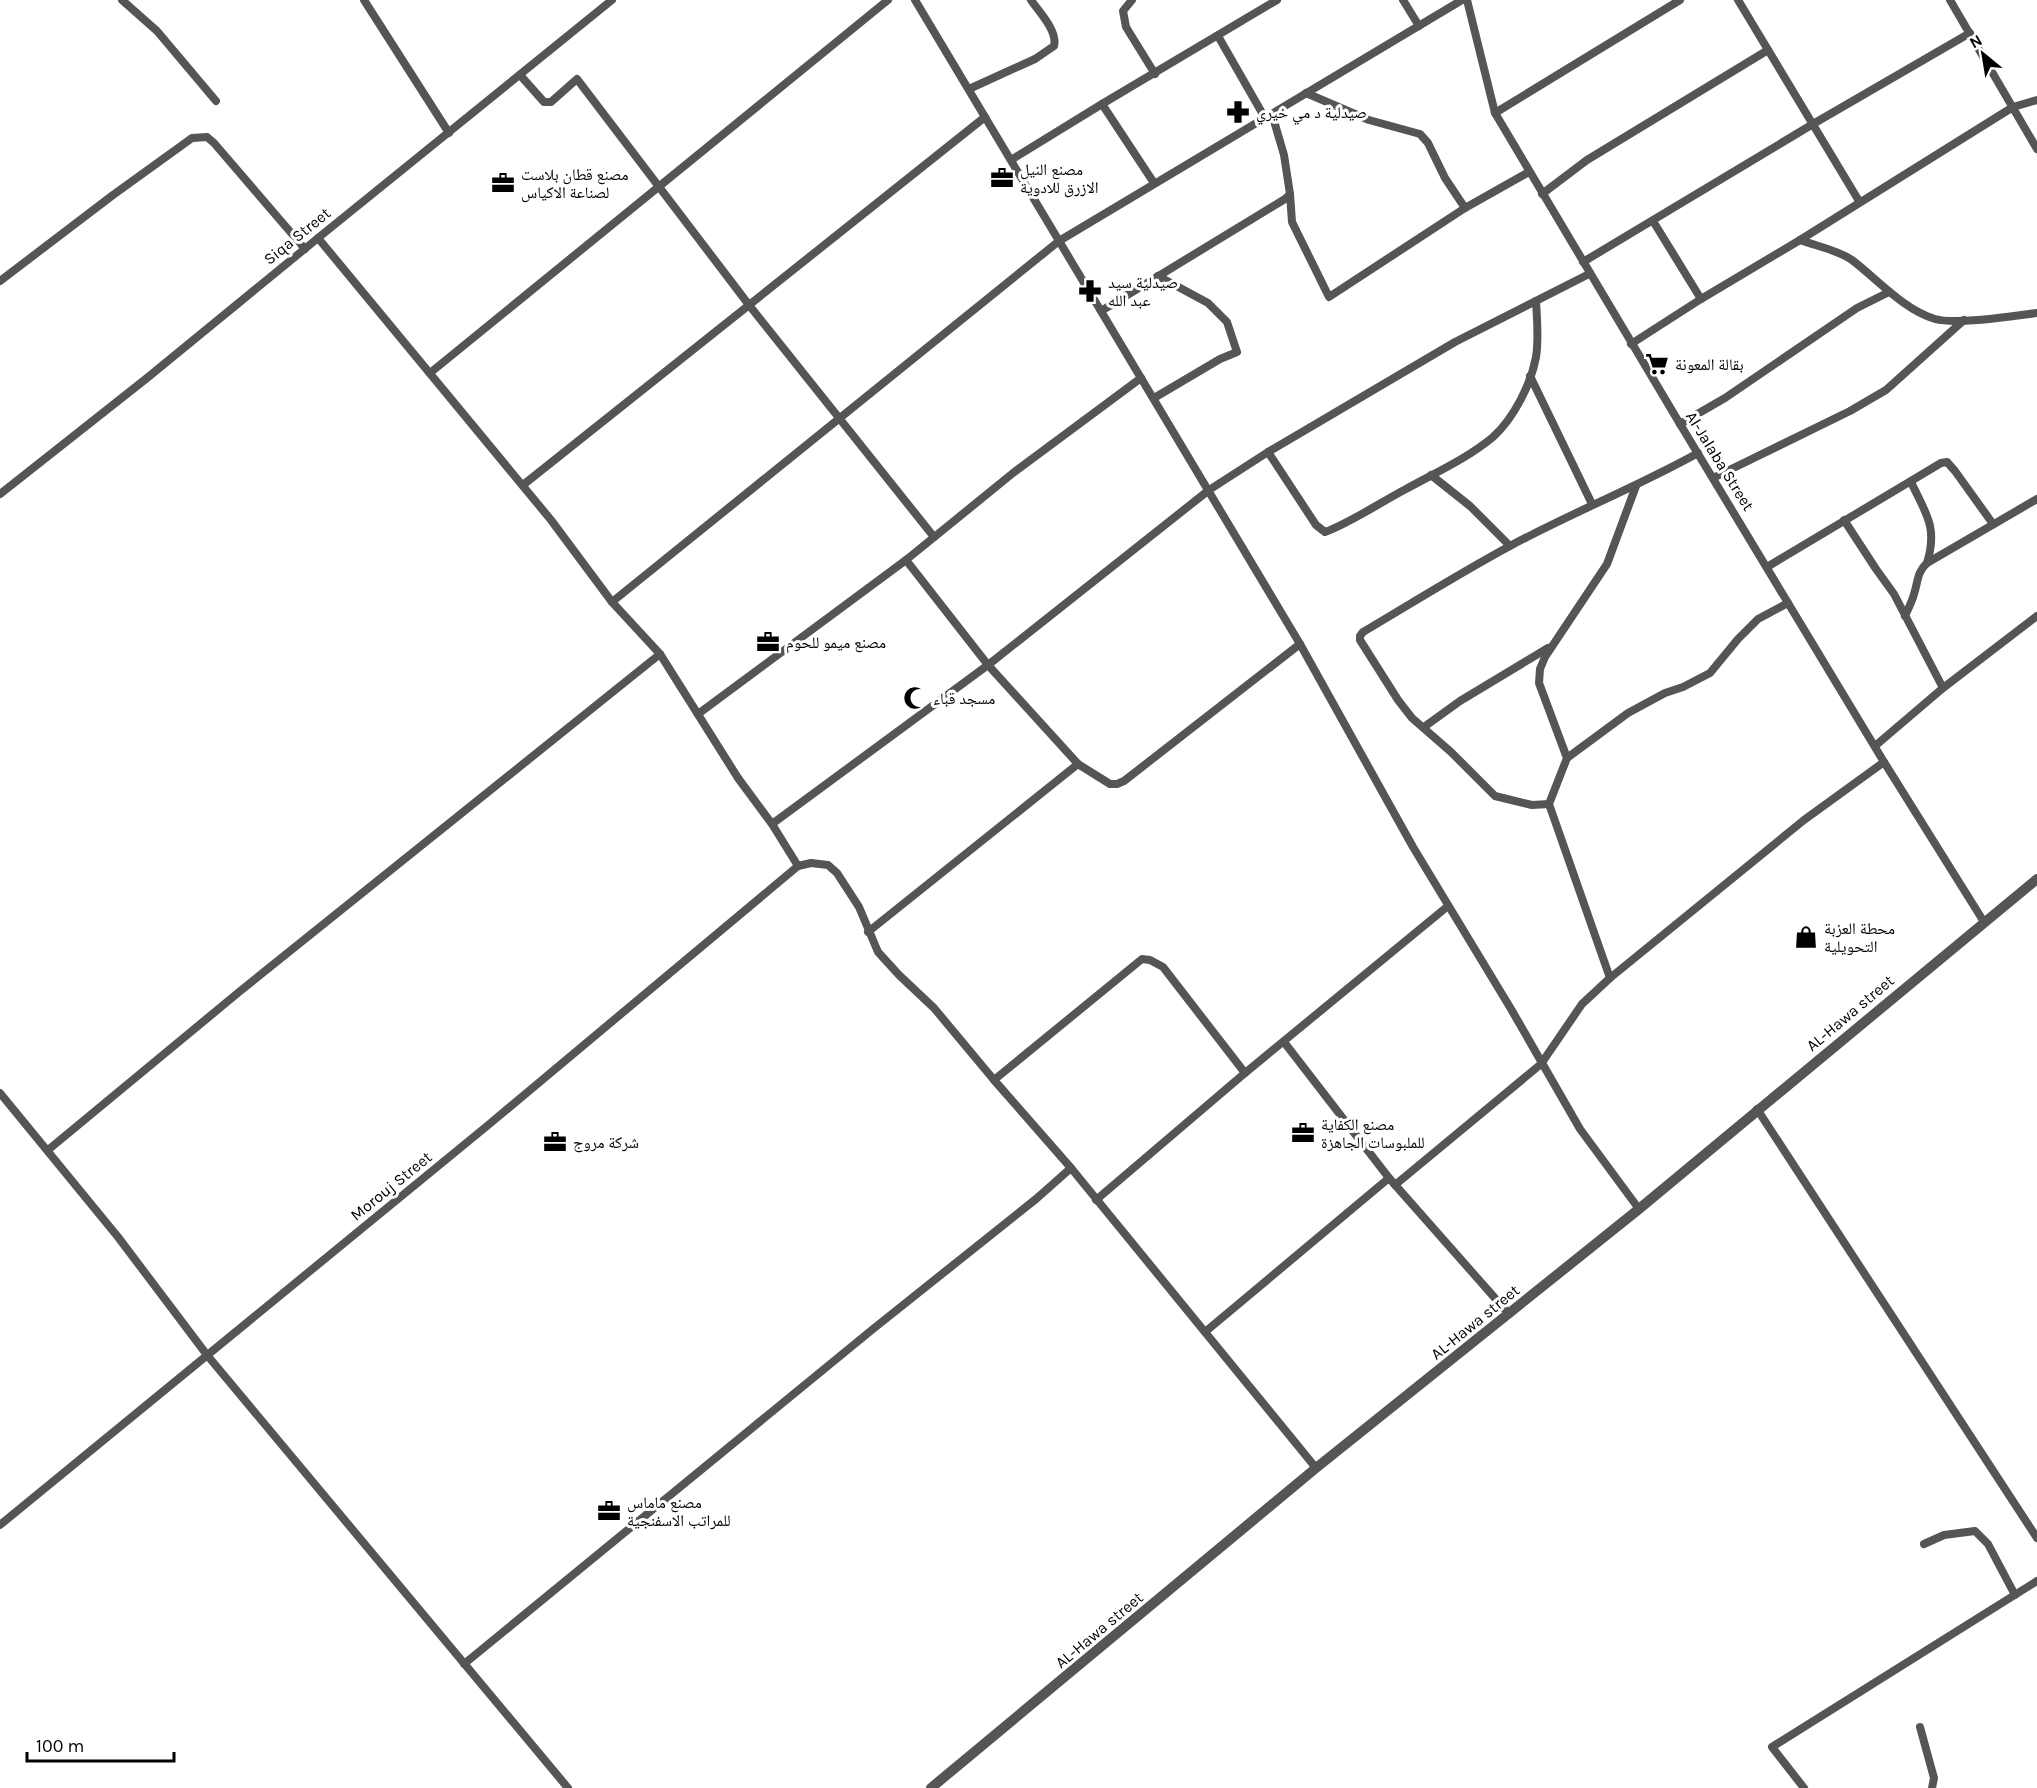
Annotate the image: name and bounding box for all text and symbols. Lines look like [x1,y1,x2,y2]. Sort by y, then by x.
north arrow [1953,24,2013,84]
text: N [1966,30,1985,53]
pharmacy icon: صيدلية د مي خيري [1225,99,1251,125]
place label: صيدلية د مي خيري [1256,103,1367,125]
place label: مصنع النيل الازرق للادوية [1020,160,1099,198]
place label: مصنع قطان بلاست لصناعة الاكياس [521,165,629,203]
office icon: مصنع النيل الازرق للادوية [989,165,1015,191]
office icon: مصنع قطان بلاست لصناعة الاكياس [490,170,516,196]
street label: Siqa Street [260,203,334,269]
place label: صيدلية سيد عبد الله [1108,273,1178,310]
pharmacy icon: صيدلية سيد عبد الله [1077,278,1103,304]
supermarket icon: بقالة المعونة [1644,351,1670,377]
place label: بقالة المعونة [1675,355,1744,374]
street label: Al-Jalaba Street [1682,408,1758,514]
office icon: مصنع ميمو للحوم [755,629,781,655]
place label: مصنع ميمو للحوم [786,633,886,653]
mosque icon: مسجد قباء [902,685,928,711]
place label: مسجد قباء [933,689,995,708]
place label: محطة العزبة التحويلية [1824,919,1895,956]
shop icon: محطة العزبة التحويلية [1793,924,1819,950]
street label: AL-Hawa street [1802,971,1898,1055]
place label: مصنع الكفاية للملبوسات الجاهزة [1321,1115,1425,1152]
office icon: مصنع الكفاية للملبوسات الجاهزة [1290,1120,1316,1146]
office icon: شركة مروج [542,1129,568,1155]
place label: شركة مروج [573,1133,639,1153]
street label: Morouj Street [346,1147,436,1225]
street label: AL-Hawa street [1427,1280,1523,1364]
place label: مصنع ماماس للمراتب الاسفنجية [627,1493,731,1530]
office icon: مصنع ماماس للمراتب الاسفنجية [596,1498,622,1524]
street label: AL-Hawa street [1051,1588,1147,1672]
scale bar [27,1725,174,1763]
text: 100 m [36,1735,84,1757]

